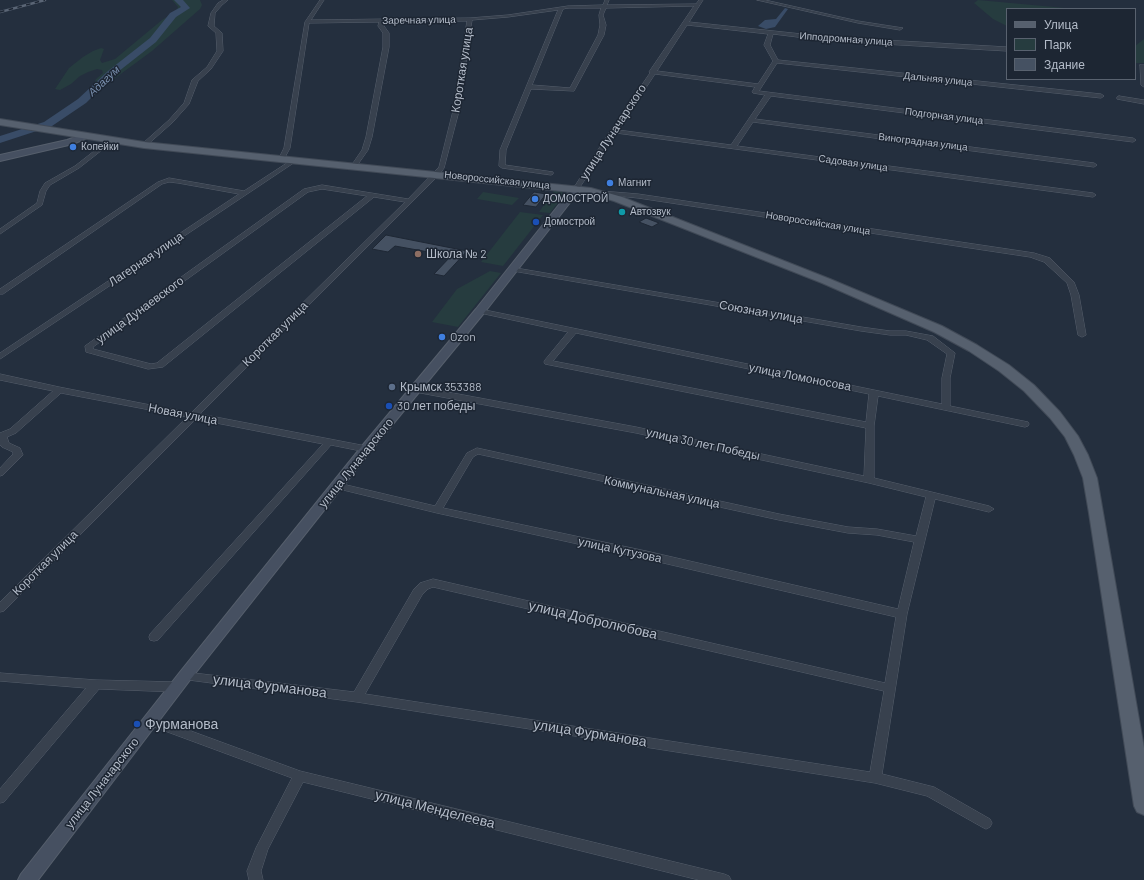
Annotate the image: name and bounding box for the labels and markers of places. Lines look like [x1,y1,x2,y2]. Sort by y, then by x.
place label: Копейки [81,141,119,153]
marker: Копейки [68,142,78,152]
place label: Магнит [618,177,651,189]
marker: Магнит [605,178,615,188]
place label: ДОМОСТРОЙ [543,193,608,205]
marker: ДОМОСТРОЙ [530,194,540,204]
place label: Автозвук [630,206,671,218]
marker: Автозвук [617,207,627,217]
place label: Домострой [544,216,595,228]
marker: Домострой [531,217,541,227]
place label: Школа № 2 [426,247,487,261]
marker: Школа № 2 [413,249,423,259]
place label: Ozon [450,330,476,344]
marker: Ozon [437,332,447,342]
place label: Крымск 353388 [400,380,481,394]
marker: Крымск 353388 [387,382,397,392]
place label: 30 лет победы [397,399,475,413]
marker: 30 лет победы [384,401,394,411]
place label: Фурманова [145,716,218,732]
marker: Фурманова [132,719,142,729]

